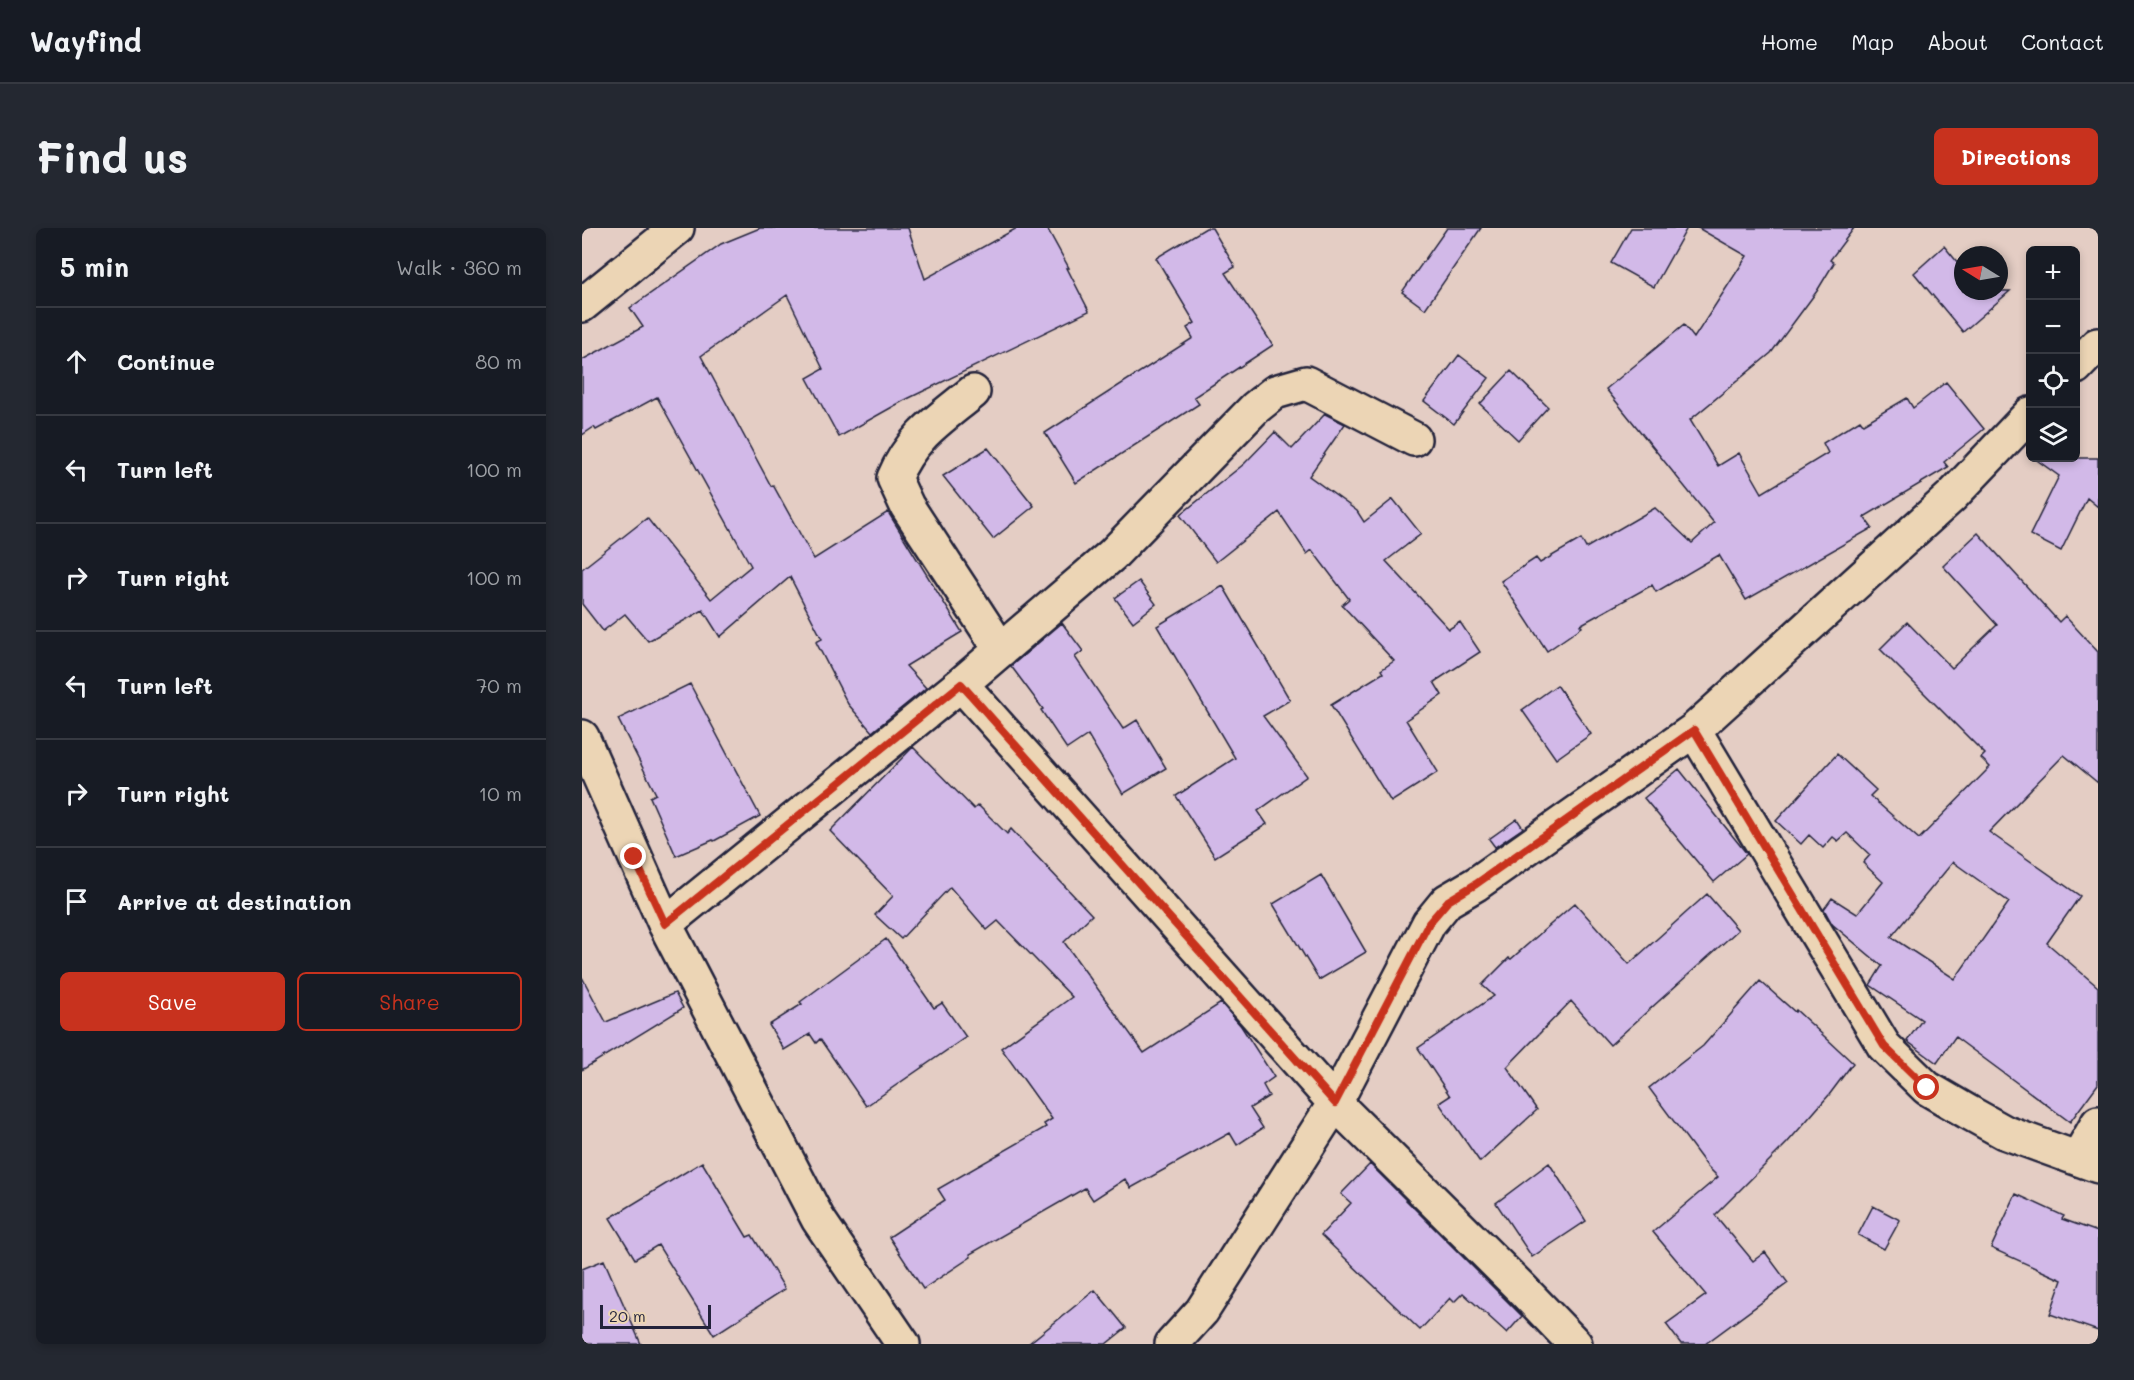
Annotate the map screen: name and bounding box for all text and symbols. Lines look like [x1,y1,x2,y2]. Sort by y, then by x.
text: Wayfind [30,23,141,59]
text: Home [1761,28,1818,55]
text: Map [1851,28,1894,55]
text: About [1927,28,1988,55]
text: Contact [2021,28,2104,55]
button: Directions [1934,128,2098,185]
text: Find us [36,129,188,184]
north arrow [1954,246,2008,300]
map controls [2026,246,2080,462]
button: + [2026,246,2080,300]
text: 5 min [60,250,129,284]
text: Walk · 360 m [396,254,522,280]
button: − [2026,300,2080,354]
icon: ahead [60,345,93,378]
text: Continue [117,347,215,376]
text: 80 m [475,348,522,374]
button: locate [2026,354,2080,408]
button: layers [2026,408,2080,462]
icon: left [60,453,93,486]
text: Turn left [117,455,213,484]
text: 100 m [466,456,522,482]
icon: right [60,561,93,594]
text: Turn right [117,563,229,592]
text: 100 m [466,564,522,590]
icon: left [60,669,93,702]
text: Turn left [117,671,213,700]
text: 70 m [476,672,522,698]
icon: right [60,777,93,810]
text: Turn right [117,779,229,808]
text: 10 m [478,780,522,806]
route end [620,843,646,869]
icon: arrive [60,885,93,918]
text: Arrive at destination [117,887,352,916]
button: Save [60,972,285,1031]
button: Share [297,972,522,1031]
route start [1913,1074,1939,1100]
scale bar [600,1302,711,1330]
text: 20 m [609,1305,646,1326]

